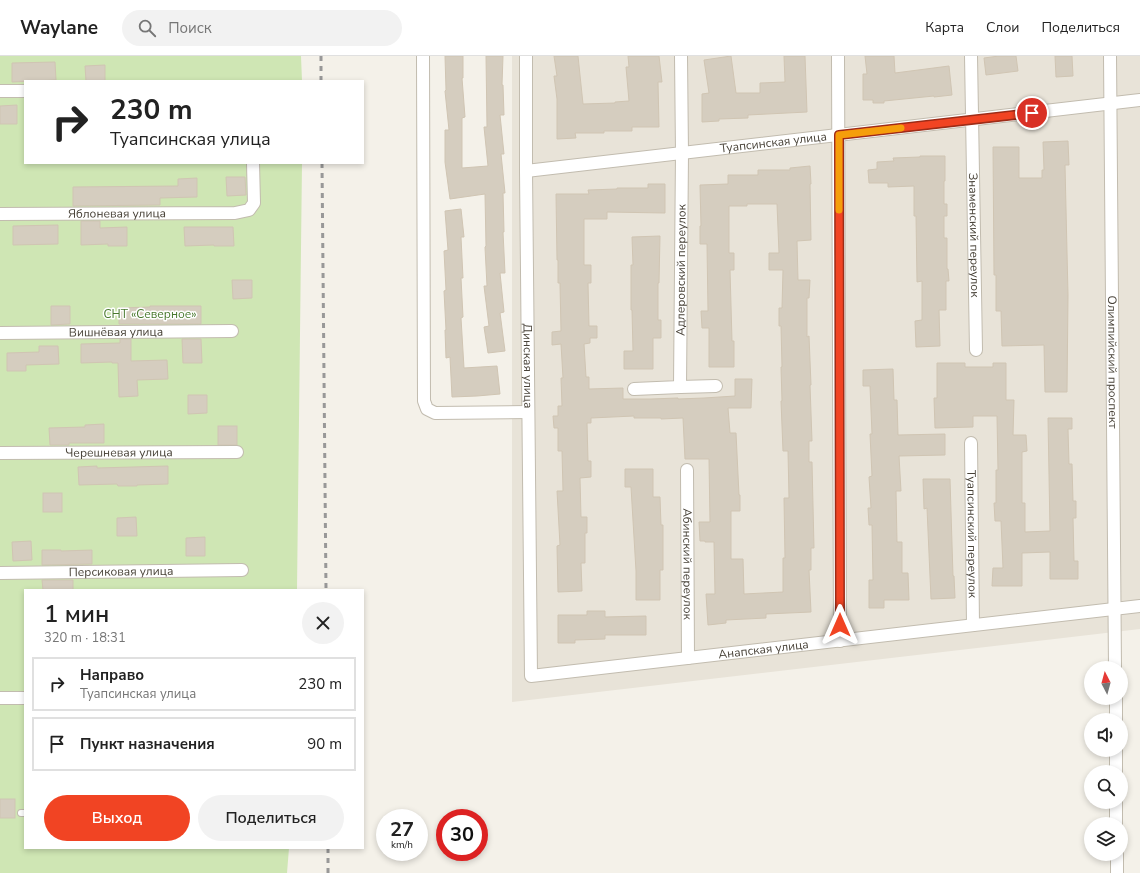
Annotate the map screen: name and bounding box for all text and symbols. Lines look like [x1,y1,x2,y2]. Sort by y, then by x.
search box [122,10,402,46]
text: Waylane [20,15,98,41]
icon: search [136,17,158,39]
text: Поиск [168,18,212,38]
text: Карта [925,18,964,37]
text: Слои [986,18,1020,37]
text: Поделиться [1042,18,1120,37]
text: 230 m [110,91,193,129]
icon: right [44,96,96,148]
pin [1015,96,1049,130]
icon: arrive [1021,102,1043,124]
text: Туапсинская улица [110,127,271,151]
street label: Туапсинская улица [719,128,828,157]
street label: Знаменский переулок [965,172,983,298]
street label: Адлеровский переулок [672,203,690,336]
street label: Яблоневая улица [68,205,166,222]
street label: Олимпийский проспект [1104,295,1121,429]
park label: СНТ «Северное» [103,306,197,322]
street label: Динская улица [520,323,536,409]
street label: Вишнёвая улица [69,324,163,340]
street label: Черешневая улица [65,444,173,461]
street label: Туапсинский переулок [963,470,981,599]
street label: Абинский переулок [679,508,696,620]
street label: Персиковая улица [69,563,173,580]
text: 1 мин [44,598,109,630]
button: close [302,602,344,644]
position arrow [819,604,861,646]
text: 320 m · 18:31 [44,629,126,647]
street label: Анапская улица [717,636,809,662]
north arrow [1084,661,1128,705]
map controls [1084,661,1128,861]
text: Направо [80,665,144,685]
icon: right [46,673,68,695]
text: 230 m [298,674,342,694]
text: Туапсинская улица [80,685,196,703]
button: sound [1084,713,1128,757]
icon: arrive [46,733,68,755]
text: Пункт назначения [80,734,215,754]
text: 90 m [307,734,342,754]
button: search [1084,765,1128,809]
button: Выход [44,795,190,841]
button: Поделиться [198,795,344,841]
speed limit sign: 30 [436,809,488,861]
text: 27 [390,816,414,843]
button: layers [1084,817,1128,861]
text: km/h [391,838,413,852]

